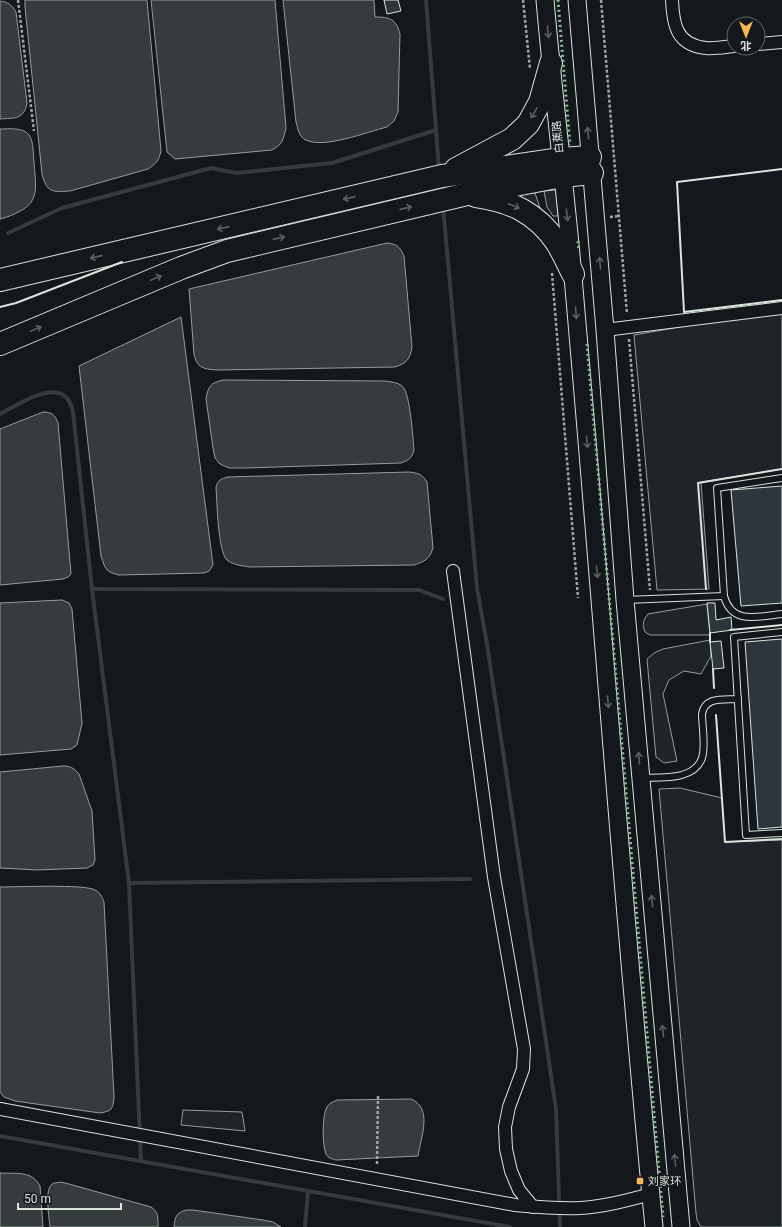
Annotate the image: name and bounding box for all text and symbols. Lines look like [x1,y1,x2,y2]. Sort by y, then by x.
north arrow [726,16,766,56]
one-way arrow [545,25,552,38]
text: 北 [741,39,752,52]
one-way arrow [530,107,538,119]
street label: 白蕉路 [550,120,566,154]
one-way arrow [585,127,592,140]
one-way arrow [343,194,356,202]
one-way arrow [508,203,520,210]
one-way arrow [399,204,412,212]
one-way arrow [563,208,570,221]
one-way arrow [217,224,230,232]
one-way arrow [272,234,285,242]
one-way arrow [90,254,103,262]
one-way arrow [596,257,603,270]
one-way arrow [149,274,161,282]
one-way arrow [572,306,579,319]
one-way arrow [30,325,42,332]
one-way arrow [583,435,590,448]
one-way arrow [594,565,601,578]
one-way arrow [604,695,612,708]
one-way arrow [635,752,642,765]
one-way arrow [648,895,655,908]
one-way arrow [660,1025,667,1038]
one-way arrow [672,1154,679,1167]
place label: 刘家环 [648,1175,681,1188]
marker: 刘家环 [635,1176,645,1186]
scale bar [18,1185,121,1211]
text: 50 m [24,1192,51,1206]

